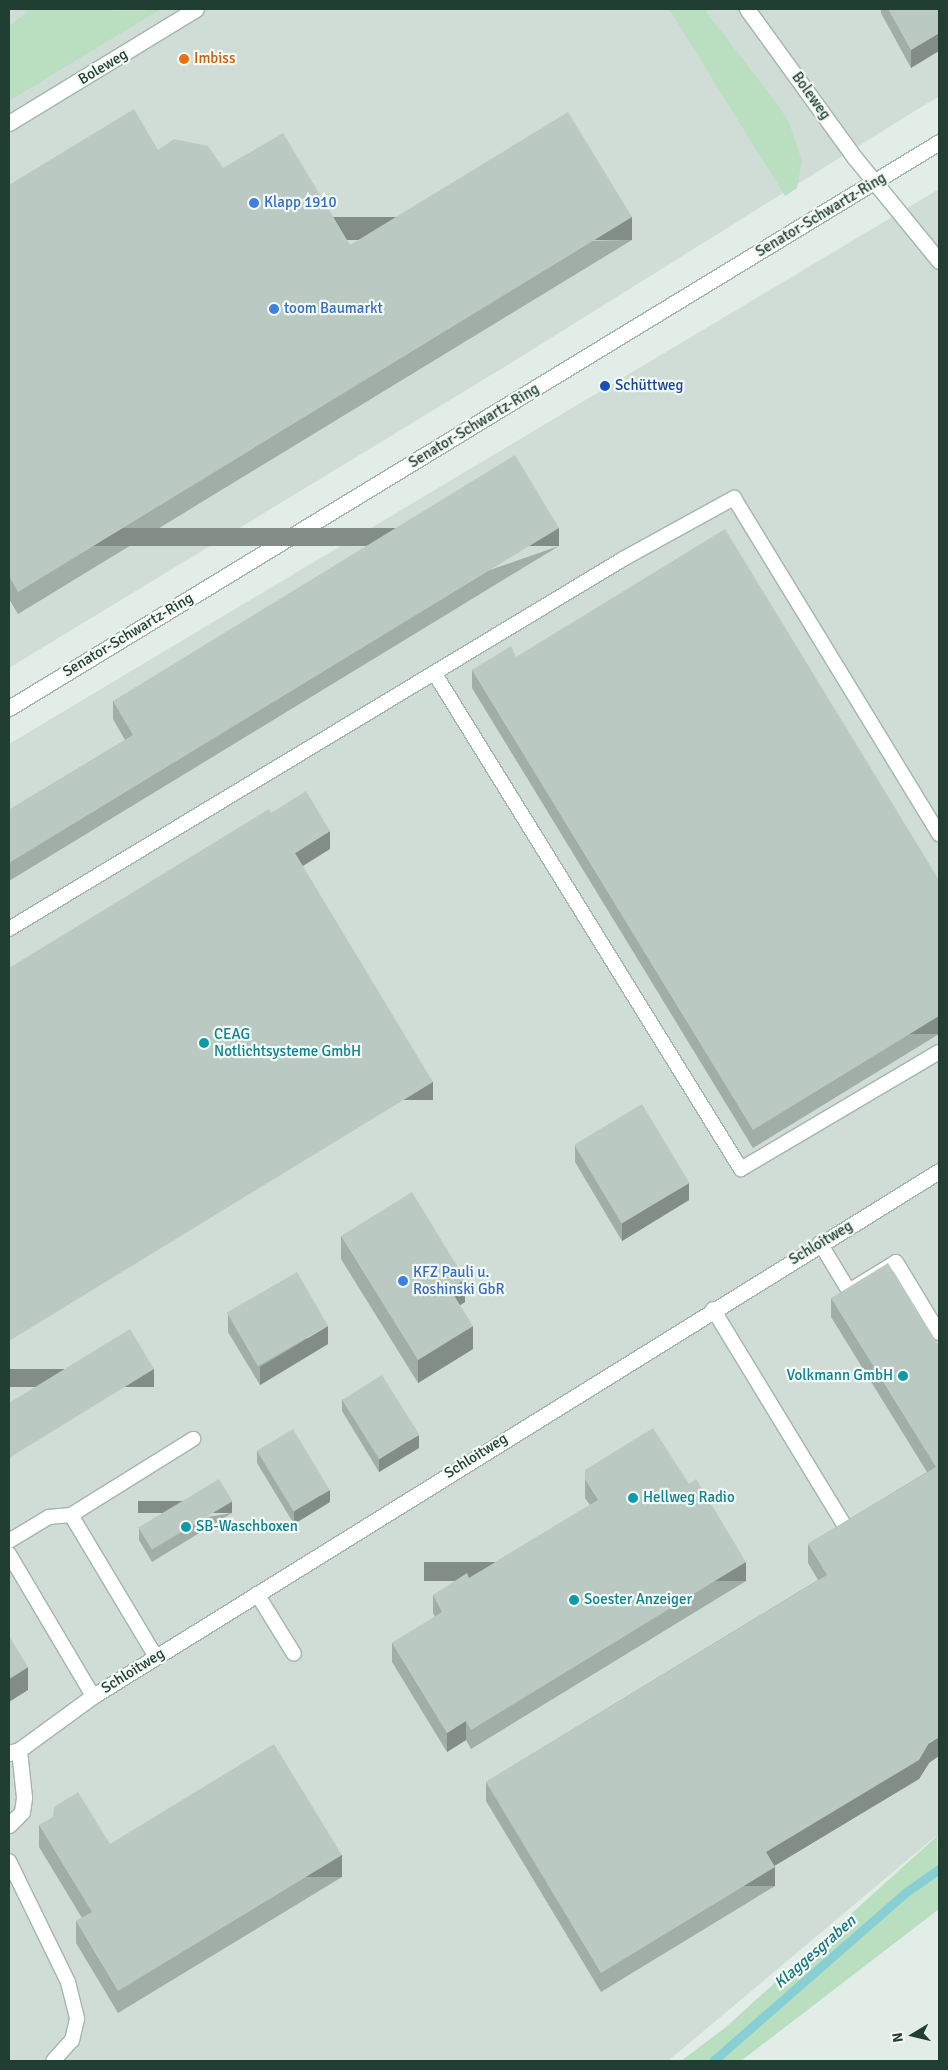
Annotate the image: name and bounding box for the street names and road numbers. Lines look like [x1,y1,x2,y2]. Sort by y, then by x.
street label: Boleweg [75,45,131,89]
street label: Boleweg [788,69,834,123]
street label: Senator-Schwartz-Ring [753,169,889,261]
street label: Senator-Schwartz-Ring [406,380,542,472]
street label: Senator-Schwartz-Ring [60,589,196,681]
street label: Schloitweg [786,1217,856,1269]
street label: Schloitweg [441,1430,511,1482]
street label: Schloitweg [98,1645,168,1697]

